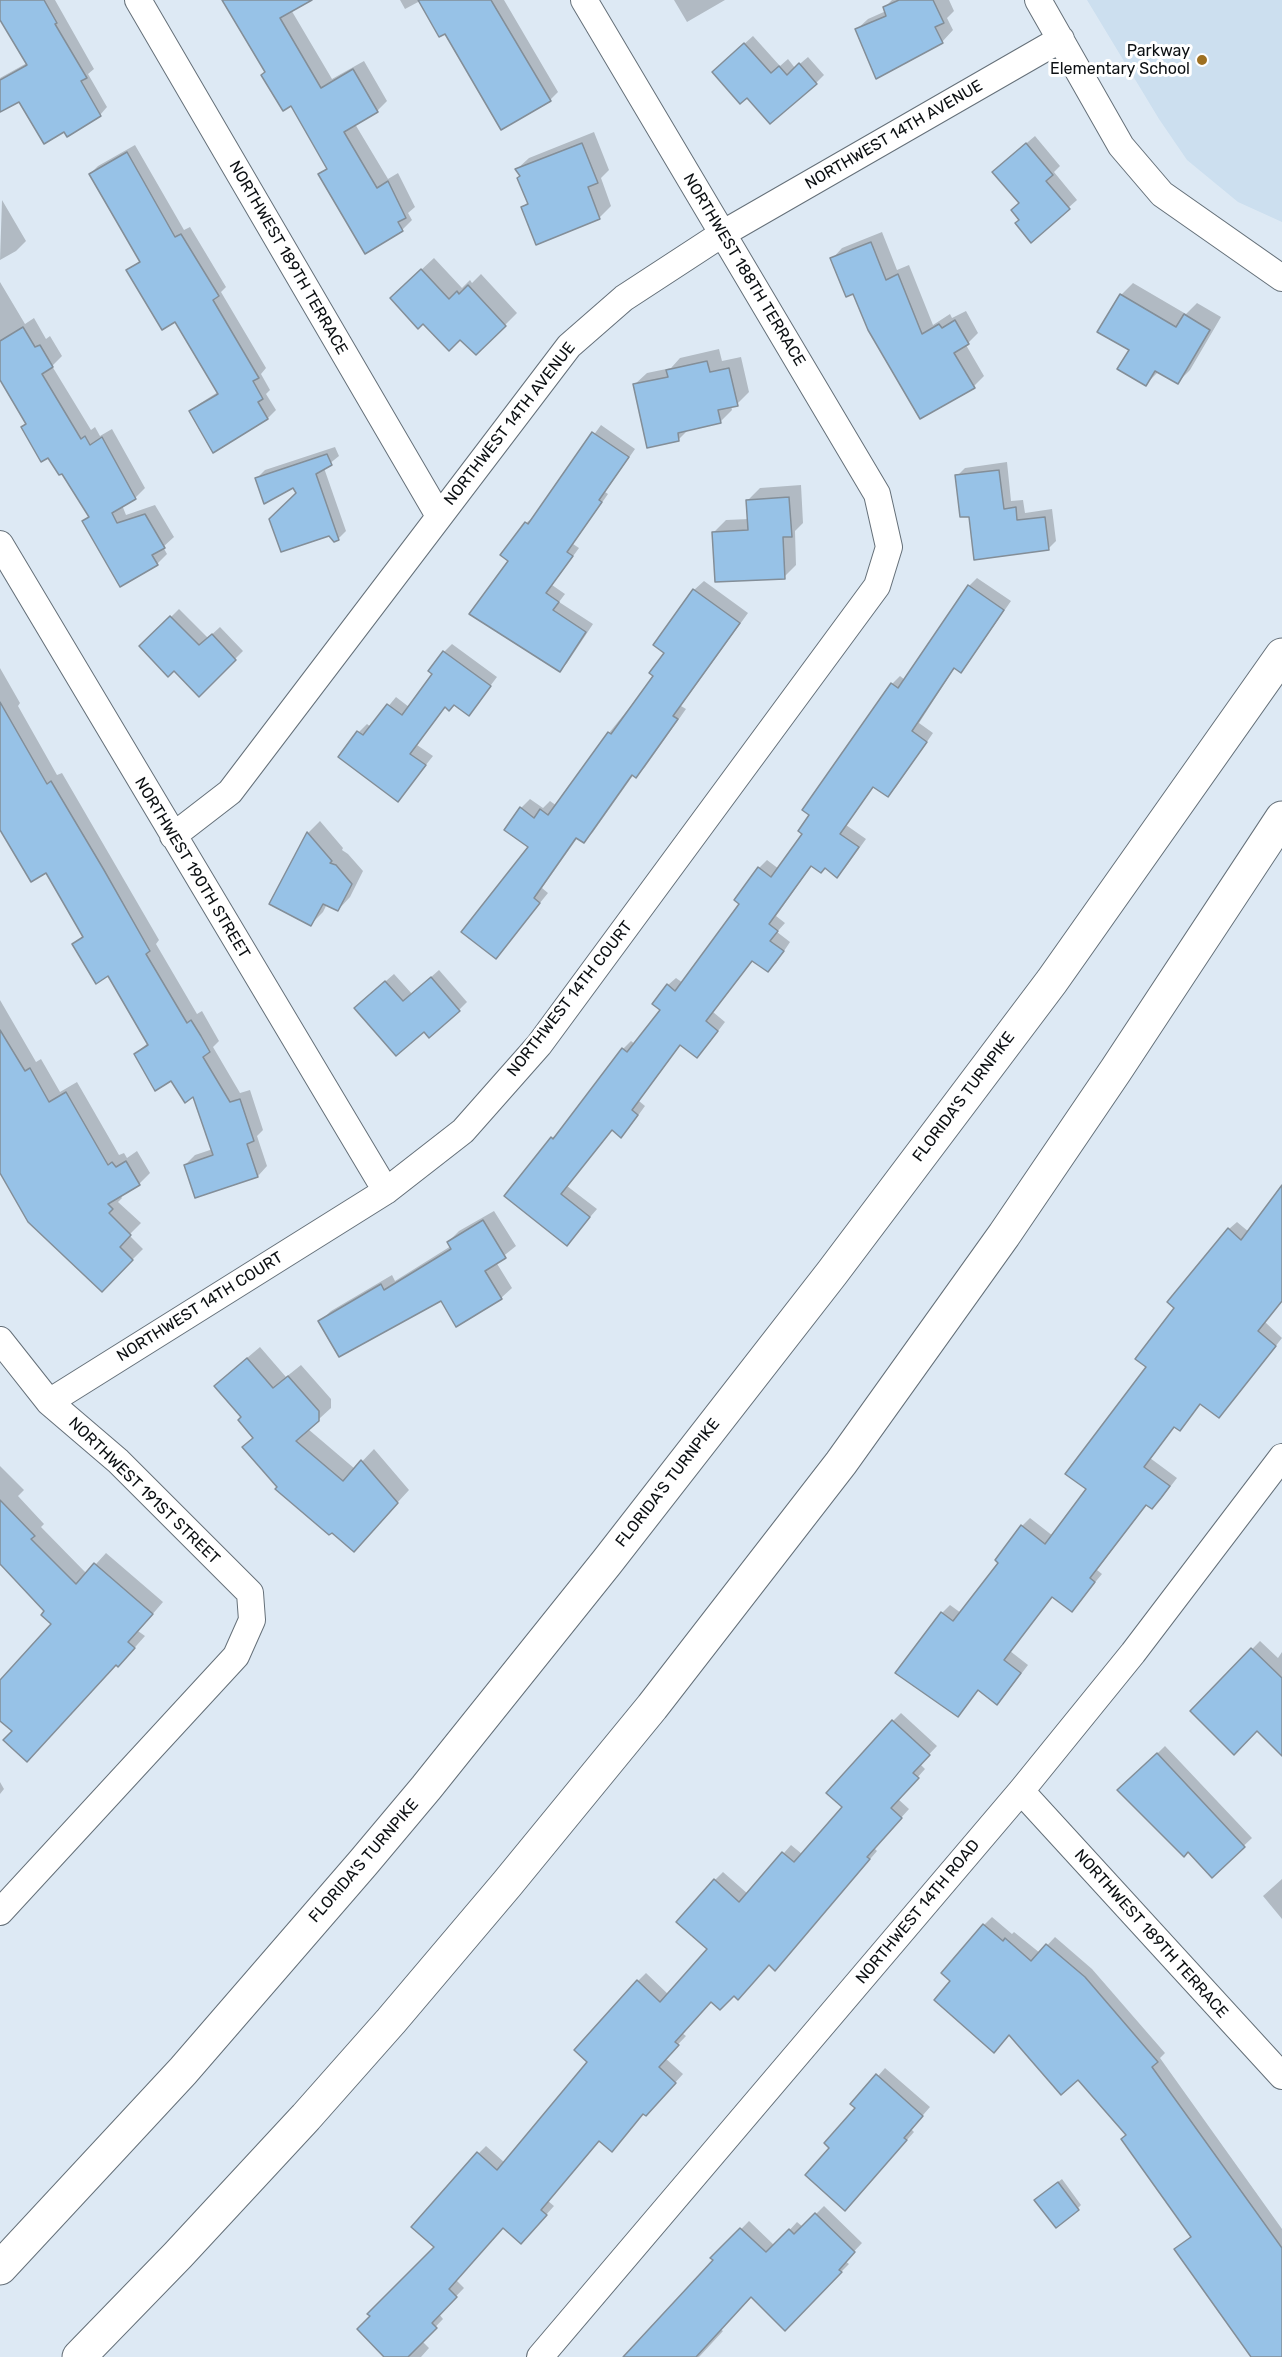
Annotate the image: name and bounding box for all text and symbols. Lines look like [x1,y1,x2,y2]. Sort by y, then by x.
place label: Parkway Elementary School [1050,41,1190,79]
marker: Parkway Elementary School [1195,53,1209,67]
street label: NORTHWEST 14TH AVENUE [802,76,986,194]
street label: NORTHWEST 189TH TERRACE [225,158,351,358]
street label: NORTHWEST 188TH TERRACE [679,170,809,370]
street label: NORTHWEST 14TH AVENUE [440,339,580,509]
street label: NORTHWEST 190TH STREET [130,774,254,962]
street label: NORTHWEST 14TH COURT [503,917,637,1081]
street label: FLORIDA'S TURNPIKE [909,1028,1019,1166]
street label: NORTHWEST 14TH COURT [114,1248,286,1366]
street label: NORTHWEST 191ST STREET [64,1414,224,1568]
street label: FLORIDA'S TURNPIKE [612,1415,724,1551]
street label: FLORIDA'S TURNPIKE [305,1795,423,1927]
street label: NORTHWEST 14TH ROAD [852,1836,984,1988]
street label: NORTHWEST 189TH TERRACE [1070,1846,1232,2022]

